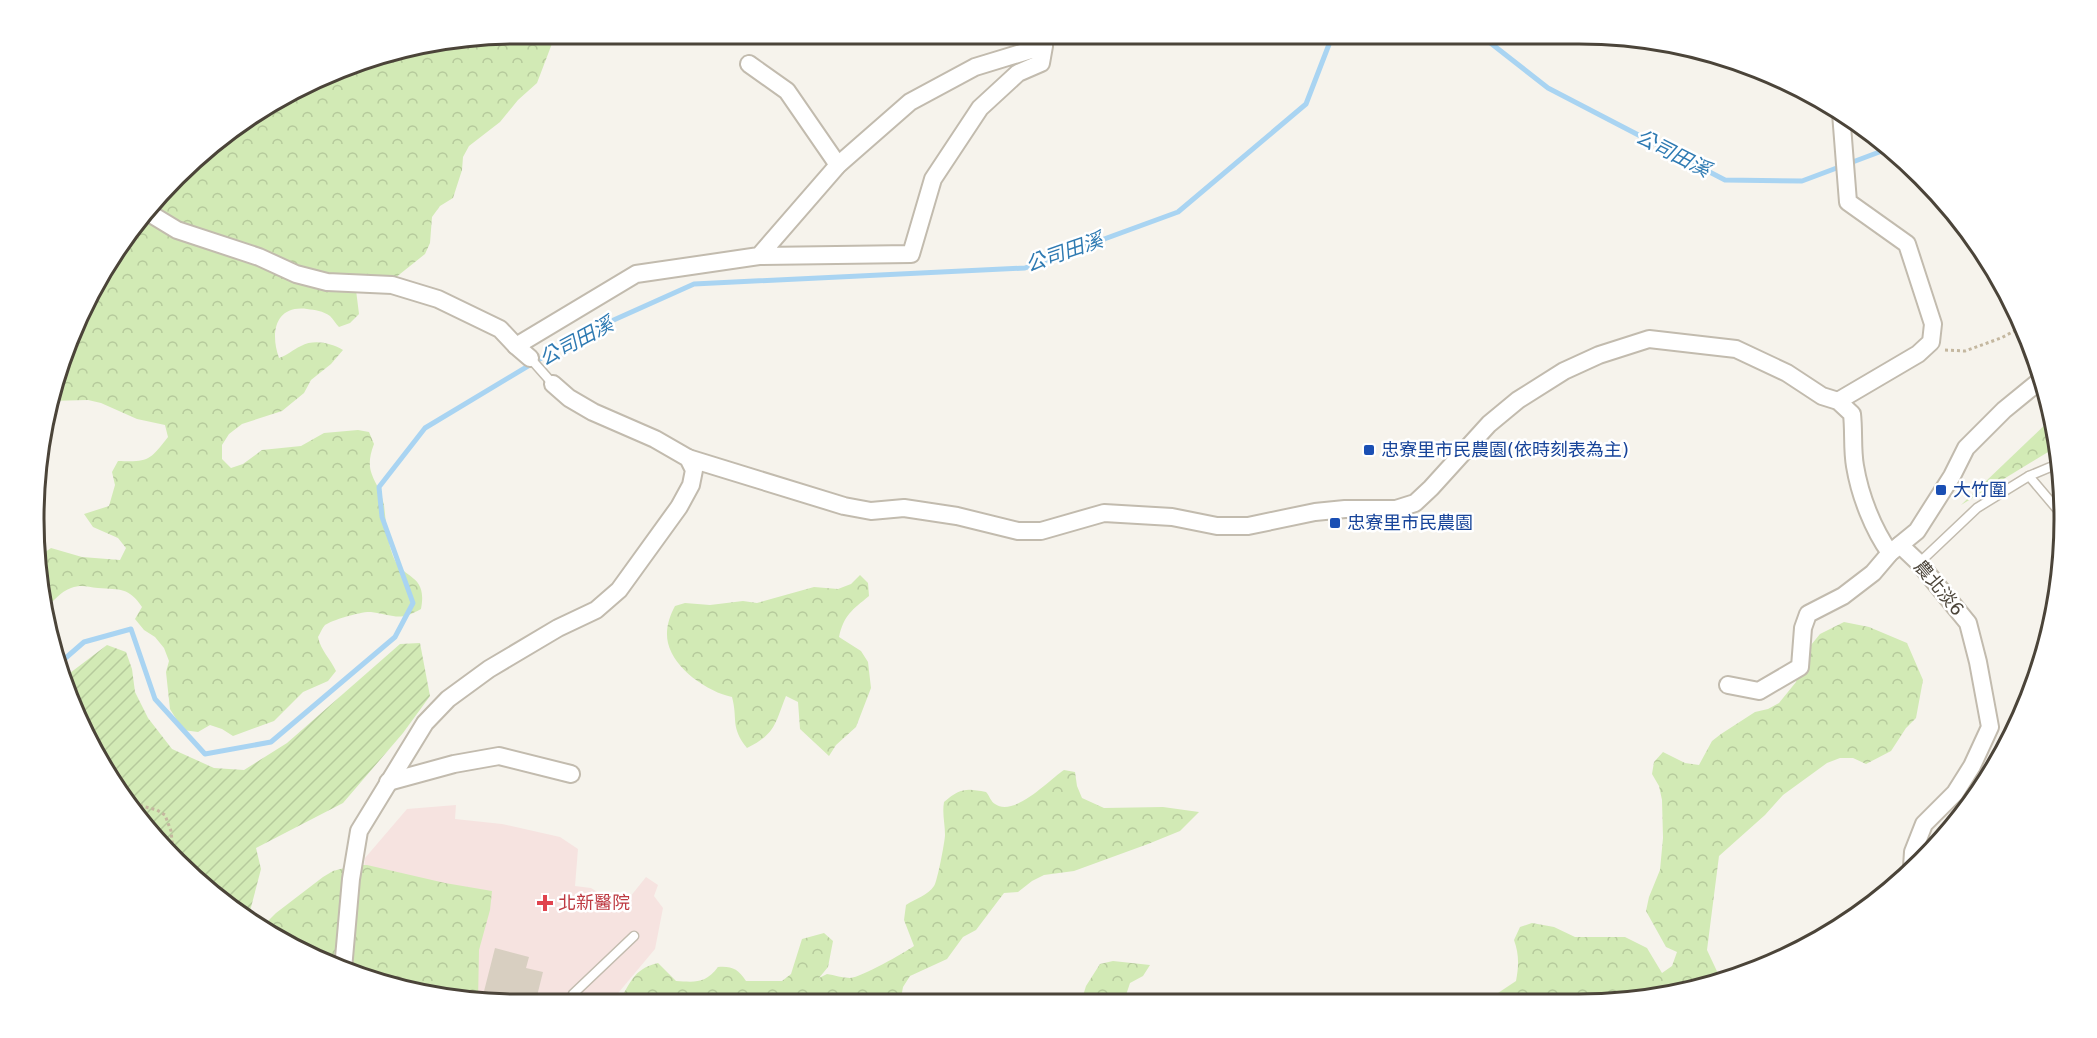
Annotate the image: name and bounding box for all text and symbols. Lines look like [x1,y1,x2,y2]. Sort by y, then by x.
water label: 公司田溪 [1632,124,1717,183]
water label: 公司田溪 [1022,227,1109,276]
water label: 公司田溪 [535,310,620,370]
place label: 忠寮里市民農園(依時刻表為主) [1381,439,1629,460]
marker: 忠寮里市民農園(依時刻表為主) [1362,443,1376,457]
place label: 大竹圍 [1953,479,2007,500]
marker: 大竹圍 [1934,483,1948,497]
place label: 忠寮里市民農園 [1347,512,1473,533]
marker: 忠寮里市民農園 [1328,516,1342,530]
street label: 農北淡6 [1910,556,1968,619]
place label: 北新醫院 [558,892,630,913]
marker: 北新醫院 [536,894,554,912]

